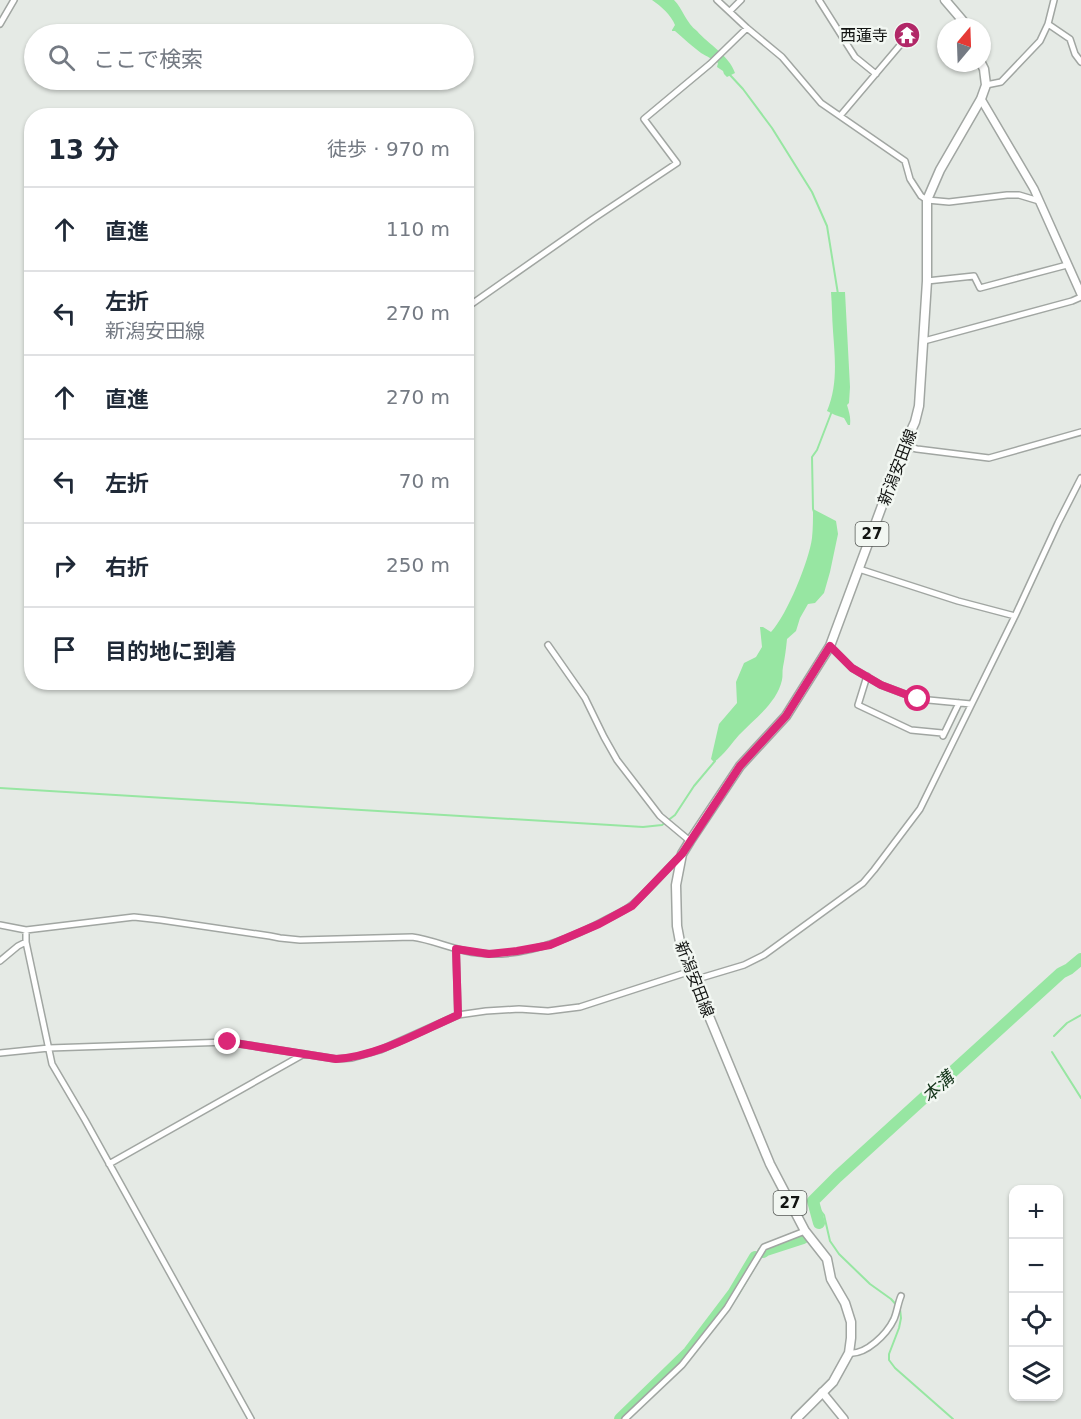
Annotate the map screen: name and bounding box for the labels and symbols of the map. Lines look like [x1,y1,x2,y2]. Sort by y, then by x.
north arrow [937,18,991,72]
temple icon: 西蓮寺 [892,20,922,50]
place label: 西蓮寺 [840,26,888,45]
street label: 新潟安田線 [874,426,921,508]
road number: 27 [856,522,888,546]
route start [904,685,930,711]
street label: 新潟安田線 [671,938,718,1020]
route end [214,1028,240,1054]
water label: 本溝 [917,1065,960,1106]
road number: 27 [774,1191,806,1215]

